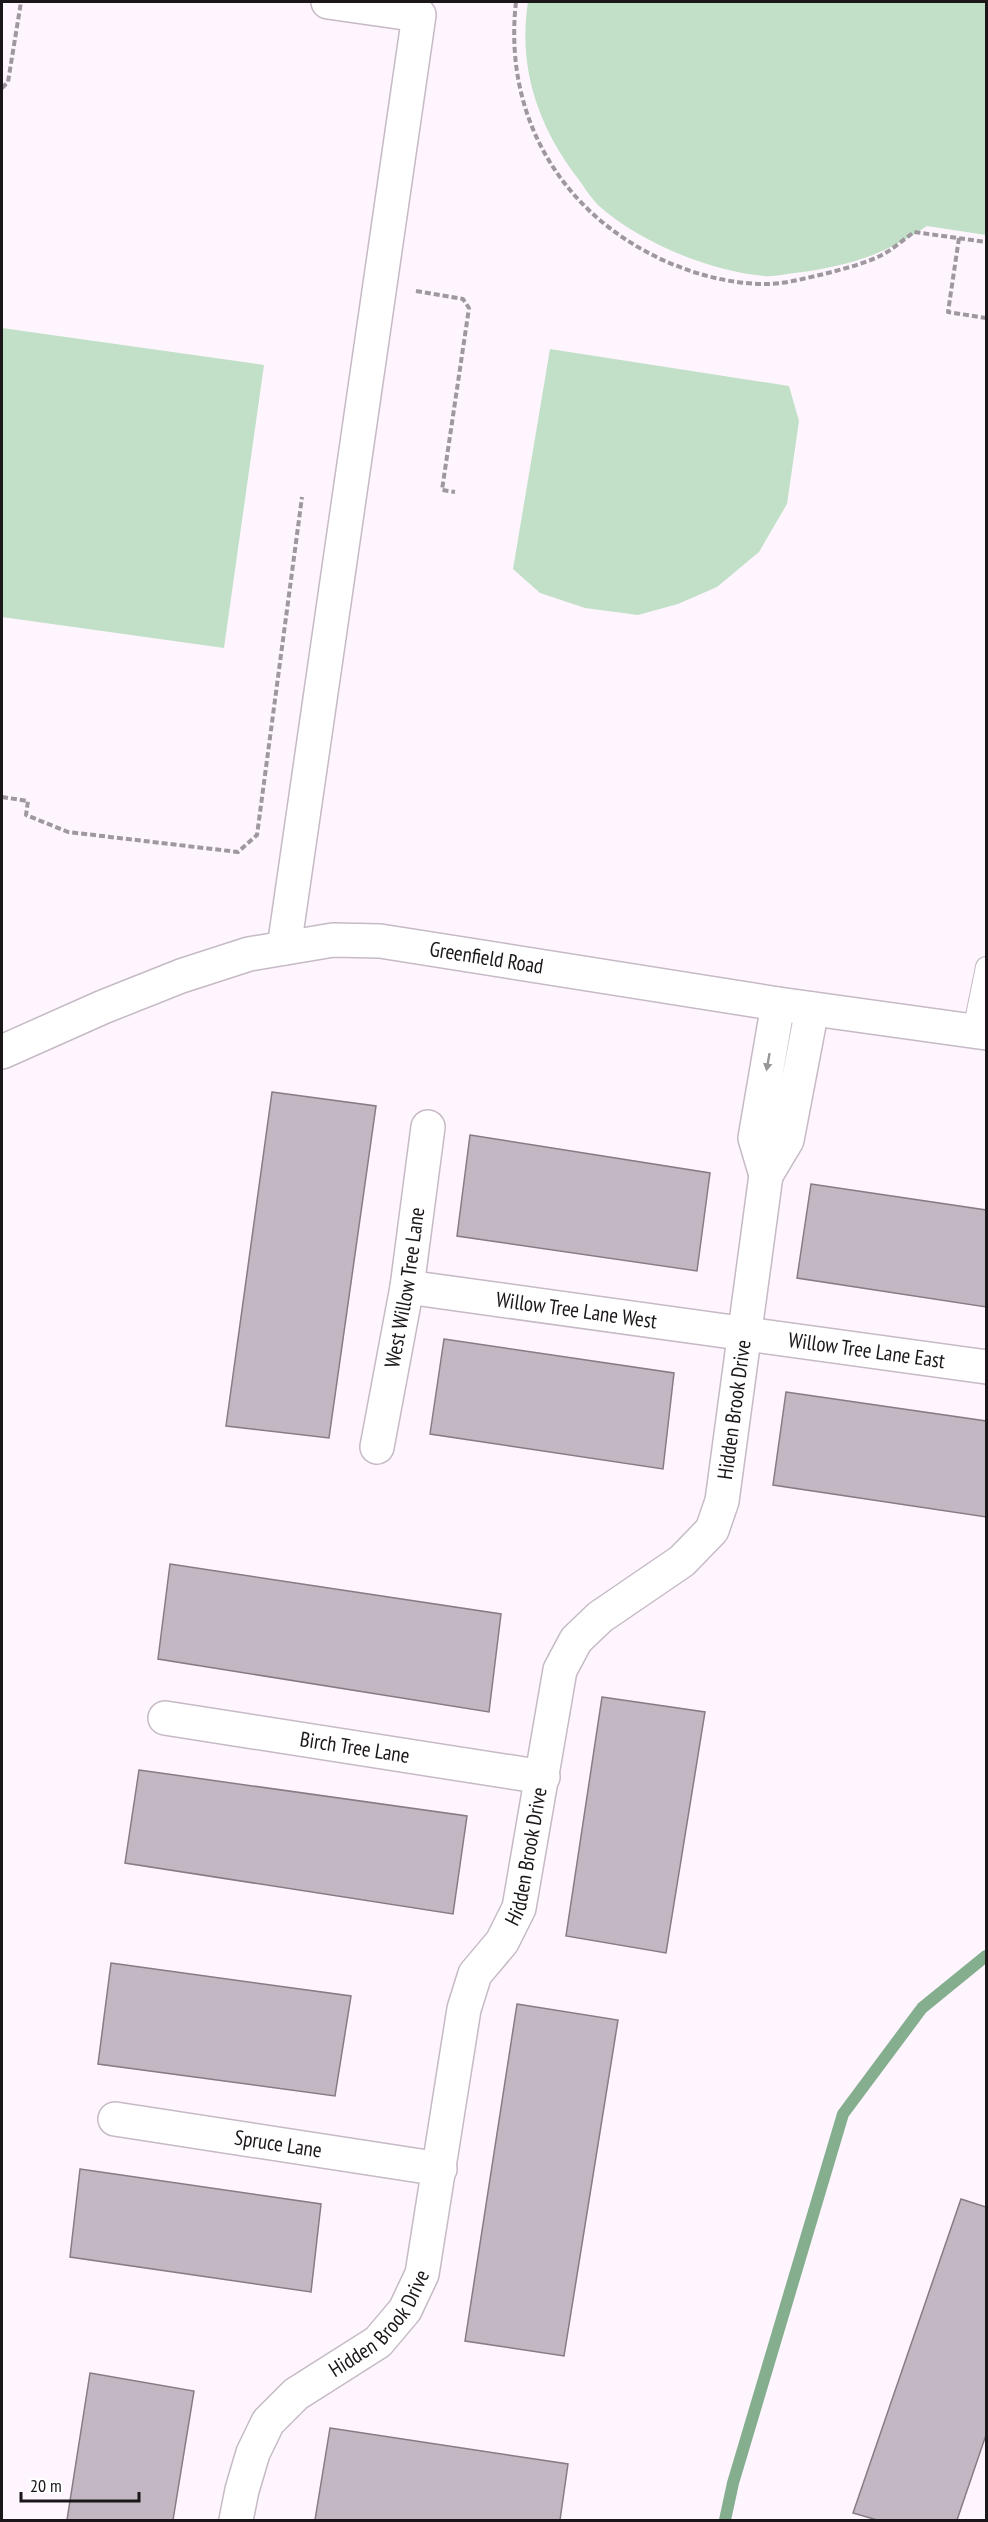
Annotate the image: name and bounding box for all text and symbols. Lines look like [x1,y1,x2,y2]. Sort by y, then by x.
street label: Greenfield Road [428,935,545,980]
one-way arrow [763,1053,772,1072]
street label: West Willow Tree Lane [378,1206,430,1370]
street label: Willow Tree Lane West [494,1285,659,1334]
street label: Willow Tree Lane East [787,1326,947,1374]
street label: Hidden Brook Drive [711,1338,757,1481]
street label: Birch Tree Lane [298,1725,412,1769]
street label: Hidden Brook Drive [498,1785,553,1930]
street label: Spruce Lane [233,2124,324,2164]
street label: Hidden Brook Drive [324,2265,435,2383]
scale bar [21,2465,140,2503]
text: 20 m [30,2474,62,2497]

